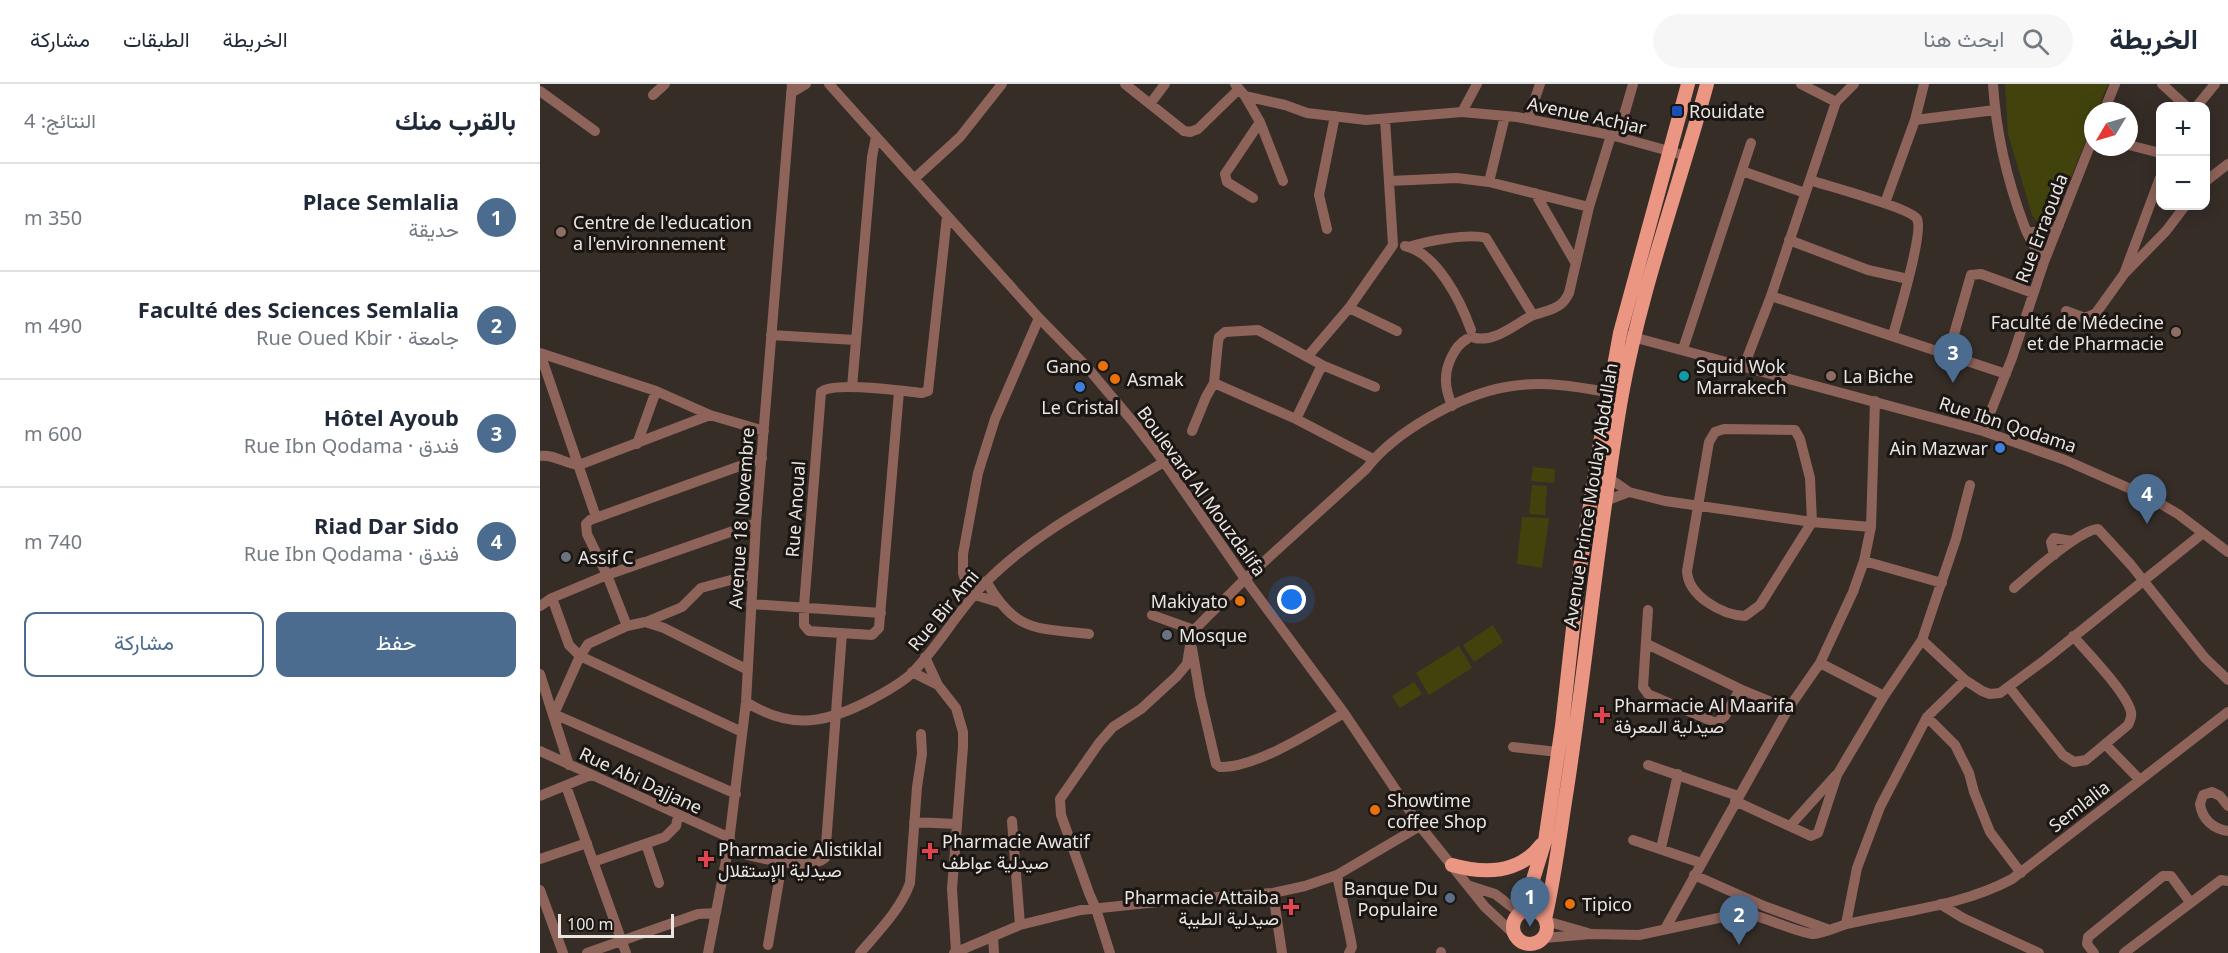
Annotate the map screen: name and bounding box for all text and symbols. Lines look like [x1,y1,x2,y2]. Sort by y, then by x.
search box [1653,14,2073,68]
text: الخريطة [2109,19,2198,57]
text: ابحث هنا [1923,23,2004,53]
text: مشاركة [30,25,90,53]
text: الطبقات [123,25,190,53]
text: الخريطة [223,25,288,53]
icon: search [2019,25,2052,58]
street label: Avenue Achjar [1525,91,1649,139]
place label: Rouidate [1689,99,1765,123]
text: بالقرب منك [395,102,516,138]
north arrow [2084,102,2138,156]
map controls [2156,102,2210,210]
button: + [2156,102,2210,156]
marker: Rouidate [1670,104,1684,118]
text: النتائج: 4 [24,107,96,134]
button: − [2156,156,2210,210]
street label: Rue Erraouda [2009,170,2073,286]
text: Place Semlalia [303,186,459,216]
text: 350 m [24,204,82,231]
text: 1 [491,204,502,231]
place label: Centre de l'education a l'environnement [573,210,752,255]
text: حديقة [408,216,459,243]
marker: Centre de l'education a l'environnement [554,225,568,239]
text: Faculté des Sciences Semlalia [138,294,459,324]
place label: Faculté de Médecine et de Pharmacie [1991,310,2164,355]
text: 490 m [24,312,82,339]
text: 2 [491,312,502,339]
text: جامعة · Rue Oued Kbir [256,324,459,351]
marker: Faculté de Médecine et de Pharmacie [2169,325,2183,339]
pin: 3 [1934,334,1972,383]
place label: Gano [1046,354,1091,378]
place label: Squid Wok Marrakech [1696,354,1787,399]
marker: Gano [1096,359,1110,373]
street label: Avenue Prince Moulay Abdullah [1557,361,1623,629]
place label: La Biche [1843,364,1913,388]
place label: Asmak [1127,367,1184,391]
marker: Squid Wok Marrakech [1677,369,1691,383]
marker: La Biche [1824,369,1838,383]
marker: Asmak [1108,372,1122,386]
marker: Le Cristal [1073,380,1087,394]
street label: Rue Ibn Qodama [1936,390,2080,458]
place label: Le Cristal [1041,395,1119,419]
street label: Boulevard Al Mouzdalifa [1132,401,1272,581]
text: Hôtel Ayoub [324,402,459,432]
text: 600 m [24,420,82,447]
text: 3 [491,420,502,447]
street label: Avenue 18 Novembre [723,426,759,610]
text: فندق · Rue Ibn Qodama [244,432,459,459]
place label: Ain Mazwar [1889,436,1989,460]
marker: Ain Mazwar [1993,441,2007,455]
street label: Rue Anoual [780,460,810,558]
pin: 4 [2128,474,2166,524]
text: Riad Dar Sido [314,510,459,540]
text: 740 m [24,528,82,555]
text: 4 [491,528,502,555]
text: فندق · Rue Ibn Qodama [244,540,459,567]
place label: Assif C [578,545,634,569]
marker: Assif C [559,550,573,564]
street label: Rue Bir Ami [902,565,984,655]
your location [1277,585,1306,614]
place label: Makiyato [1151,589,1228,613]
marker: Makiyato [1233,594,1247,608]
button: مشاركة [24,612,264,677]
button: حفظ [276,612,516,677]
place label: Mosque [1179,623,1247,647]
marker: Mosque [1160,628,1174,642]
place label: Pharmacie Al Maarifa صيدلية المعرفة [1614,693,1794,738]
marker: Pharmacie Al Maarifa صيدلية المعرفة [1595,708,1609,722]
street label: Rue Abi Dajjane [576,741,706,819]
street label: Semlalia [2044,775,2114,837]
place label: Showtime coffee Shop [1387,788,1487,833]
marker: Showtime coffee Shop [1368,803,1382,817]
place label: Pharmacie Awatif صيدلية عواطف [942,829,1090,874]
place label: Pharmacie Alistiklal صيدلية الإستقلال [718,837,882,883]
marker: Pharmacie Awatif صيدلية عواطف [923,844,937,858]
marker: Pharmacie Alistiklal صيدلية الإستقلال [699,852,713,866]
place label: Banque Du Populaire [1344,876,1438,921]
pin: 1 [1510,878,1550,927]
place label: Pharmacie Attaiba صيدلية الطيبة [1124,885,1279,930]
marker: Banque Du Populaire [1443,891,1457,905]
place label: Tipico [1582,892,1632,916]
pin: 2 [1720,896,1758,945]
marker: Tipico [1563,897,1577,911]
marker: Pharmacie Attaiba صيدلية الطيبة [1284,900,1298,914]
scale bar [558,911,674,938]
text: 100 m [567,913,614,935]

